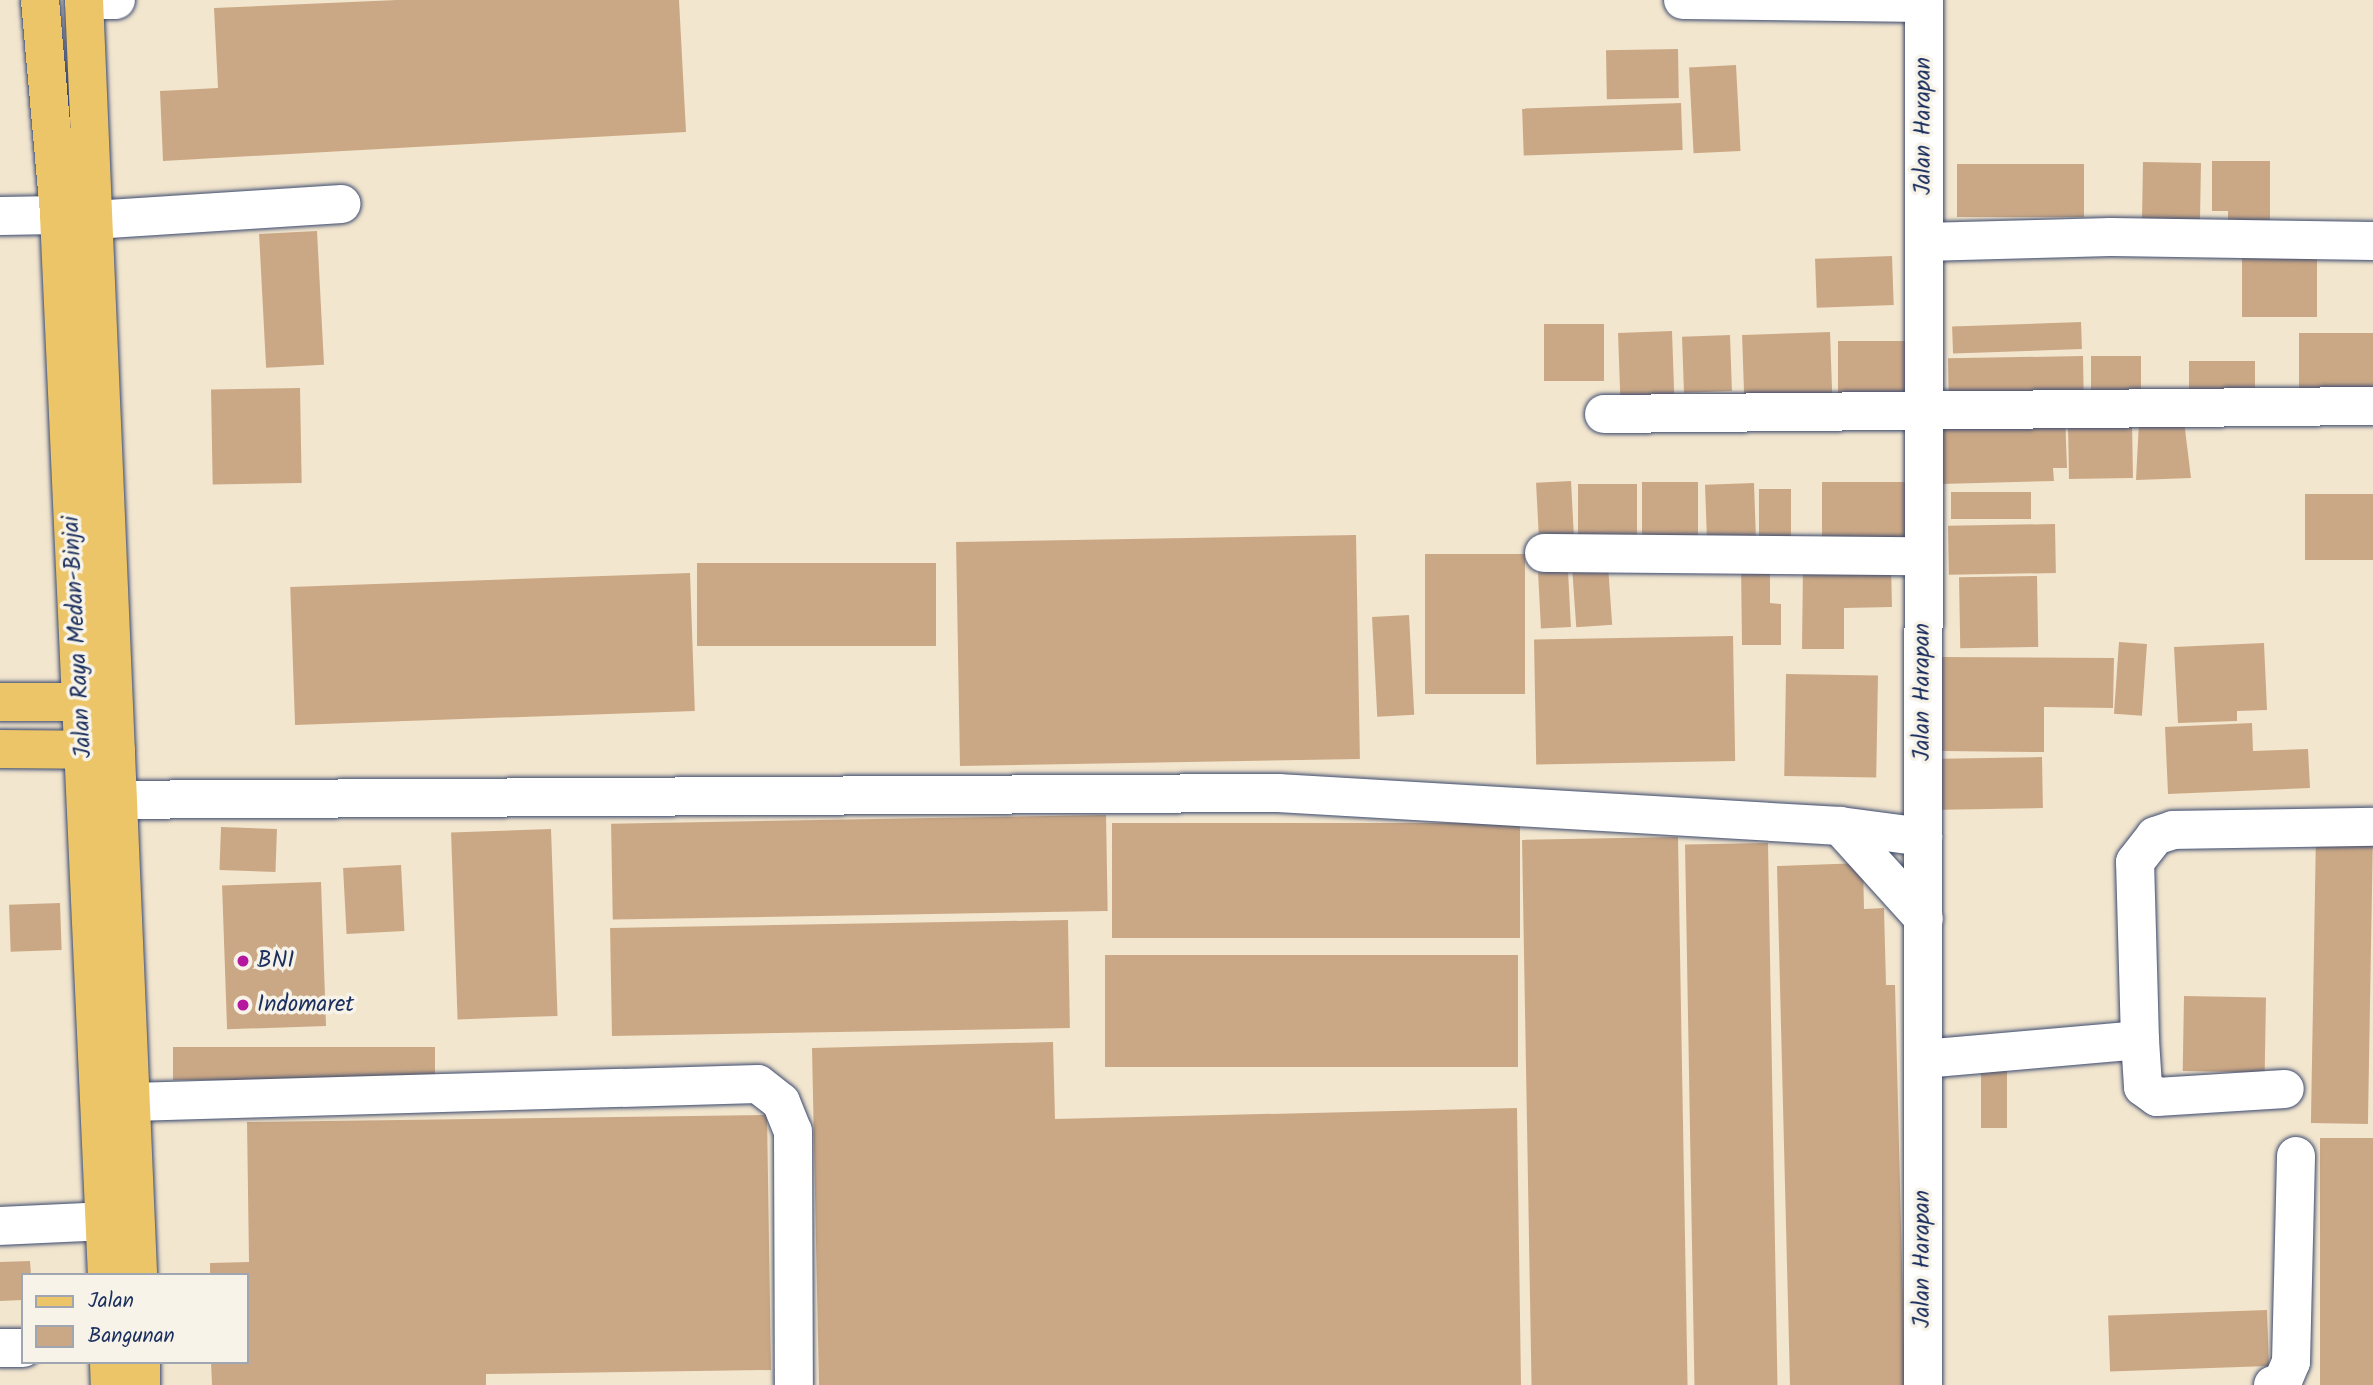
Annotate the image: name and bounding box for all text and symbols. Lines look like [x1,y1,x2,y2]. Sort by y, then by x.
street label: Jalan Harapan [1910,57,1938,195]
street label: Jalan Raya Medan-Binjai [58,515,98,759]
street label: Jalan Harapan [1909,623,1937,761]
place label: BNI [257,947,294,975]
marker: BNI [235,953,251,969]
place label: Indomaret [257,991,354,1019]
marker: Indomaret [235,997,251,1013]
street label: Jalan Harapan [1909,1190,1937,1328]
legend [21,1273,248,1364]
text: Jalan [88,1285,134,1318]
text: Bangunan [88,1320,175,1353]

